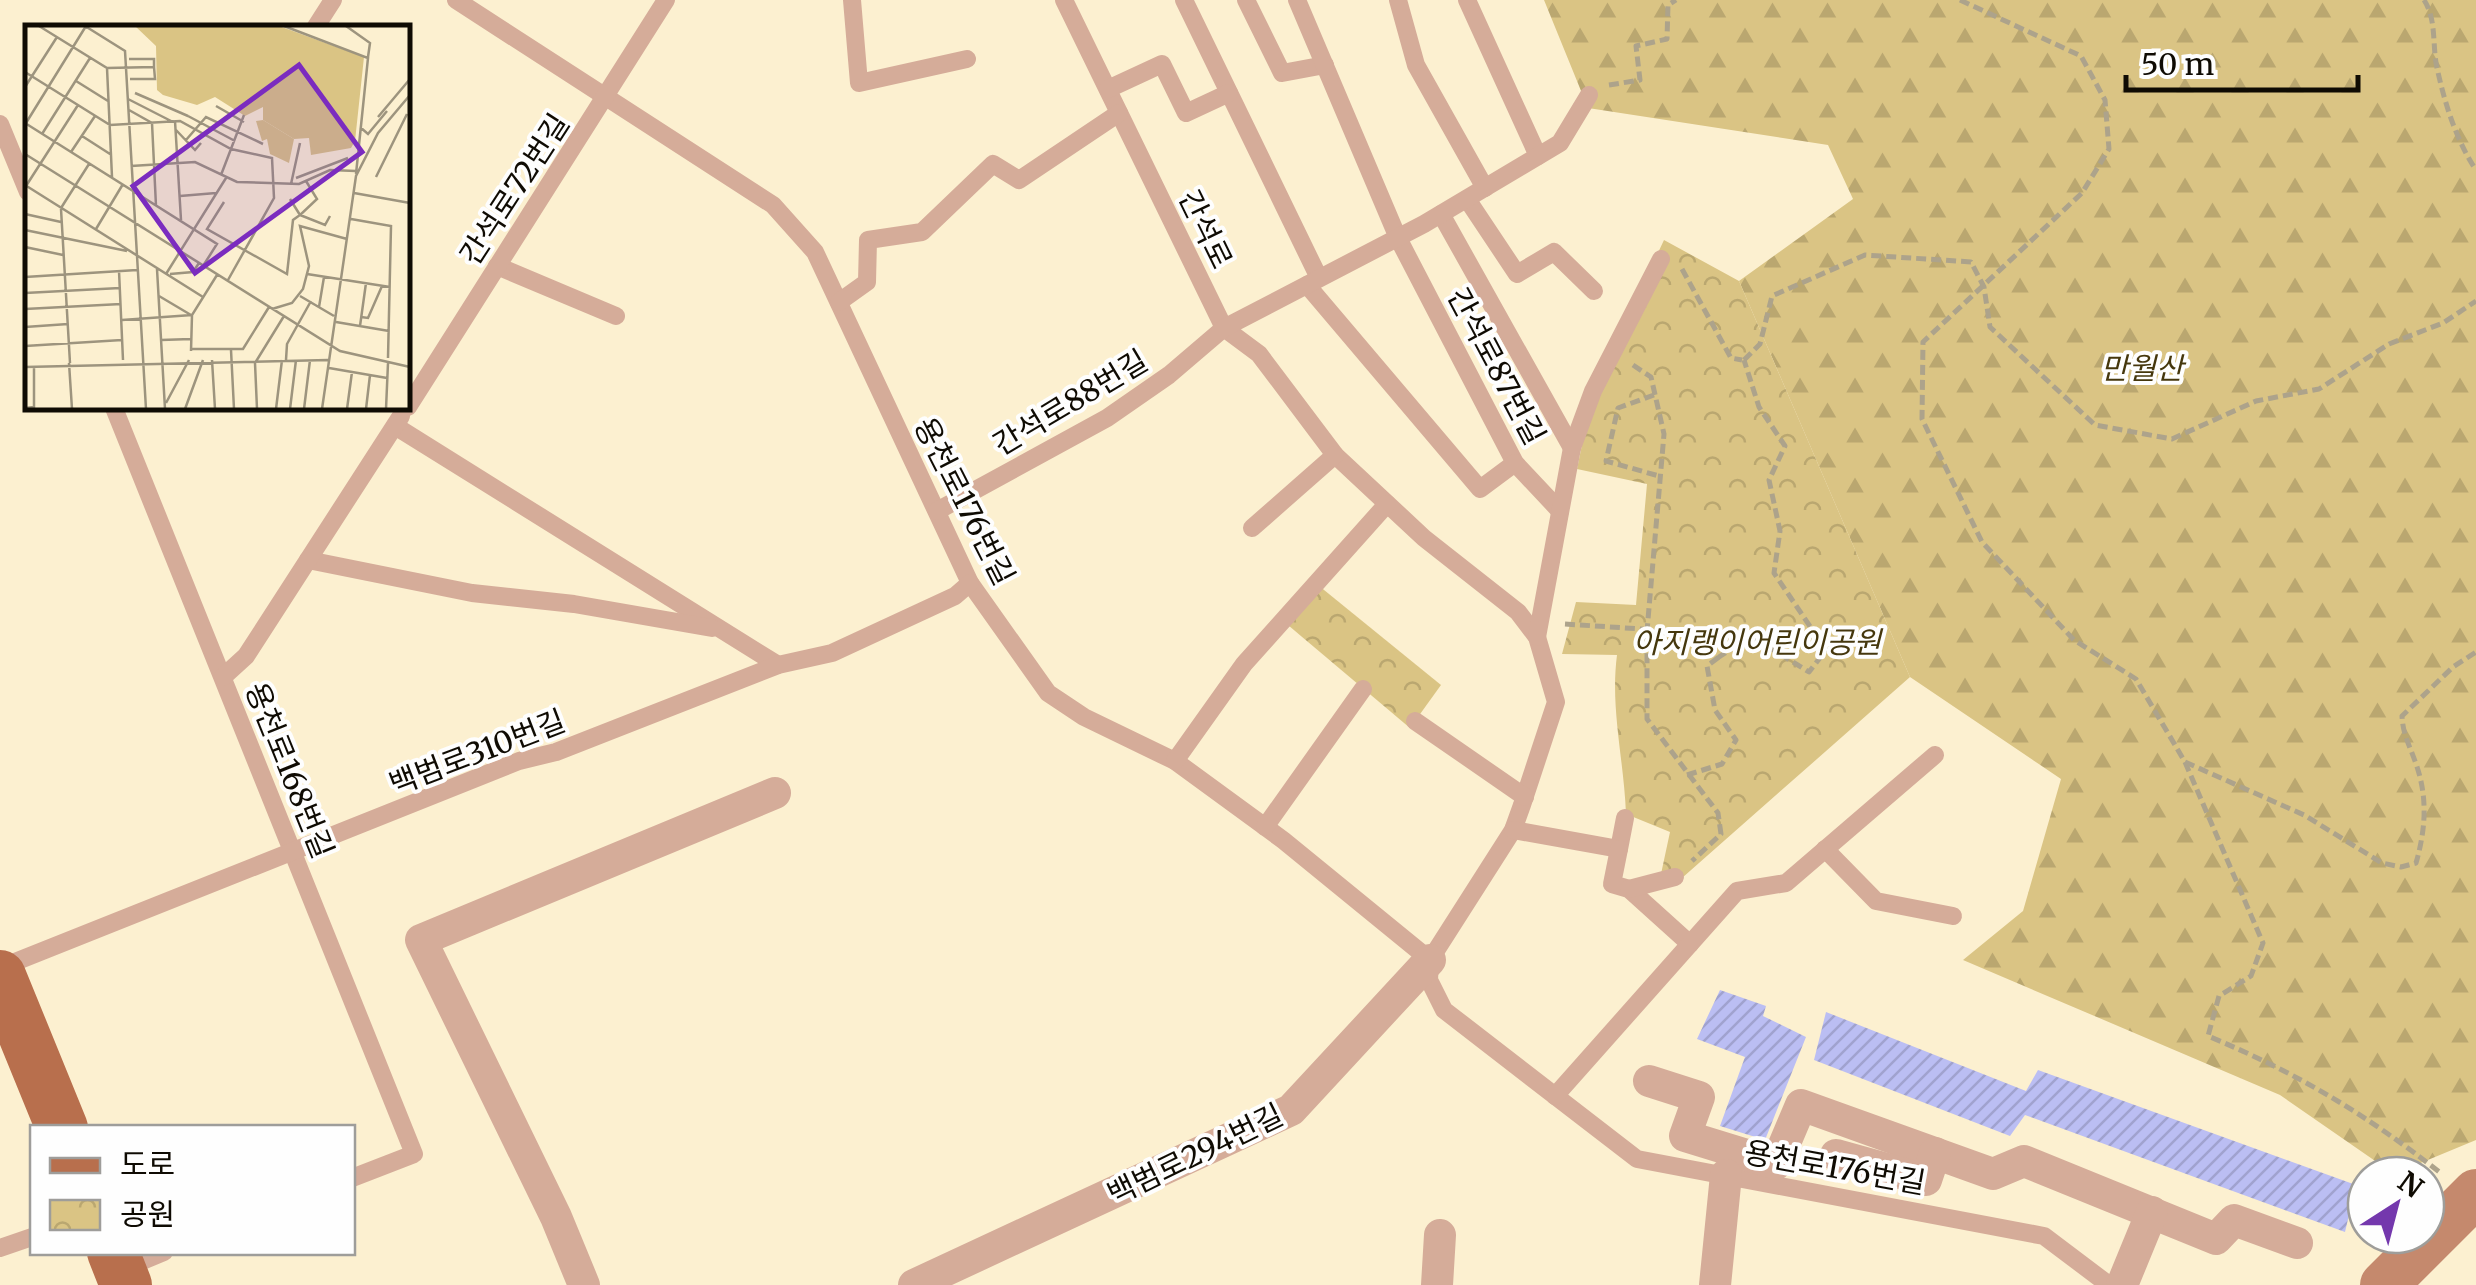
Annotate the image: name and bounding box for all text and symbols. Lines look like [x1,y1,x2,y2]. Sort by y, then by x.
inset map [25,25,410,410]
scale bar [2126,30,2358,92]
text: 50 m [2141,45,2214,83]
street label: 간석로72번길 [451,106,577,272]
street label: 간석로 [1171,183,1241,275]
street label: 간석로87번길 [1440,281,1554,451]
street label: 간석로88번길 [986,341,1154,463]
park label: 만월산 [2101,349,2187,387]
street label: 용천로176번길 [906,411,1024,591]
park label: 아지랭이어린이공원 [1633,623,1884,661]
street label: 용천로168번길 [237,677,343,863]
street label: 백범로310번길 [384,701,570,803]
street label: 백범로294번길 [1101,1095,1289,1213]
legend [30,1125,355,1255]
street label: 용천로176번길 [1741,1132,1929,1202]
text: 도로 [120,1145,175,1183]
north arrow [2346,1155,2446,1255]
text: N [2391,1164,2430,1206]
text: 공원 [120,1195,175,1233]

